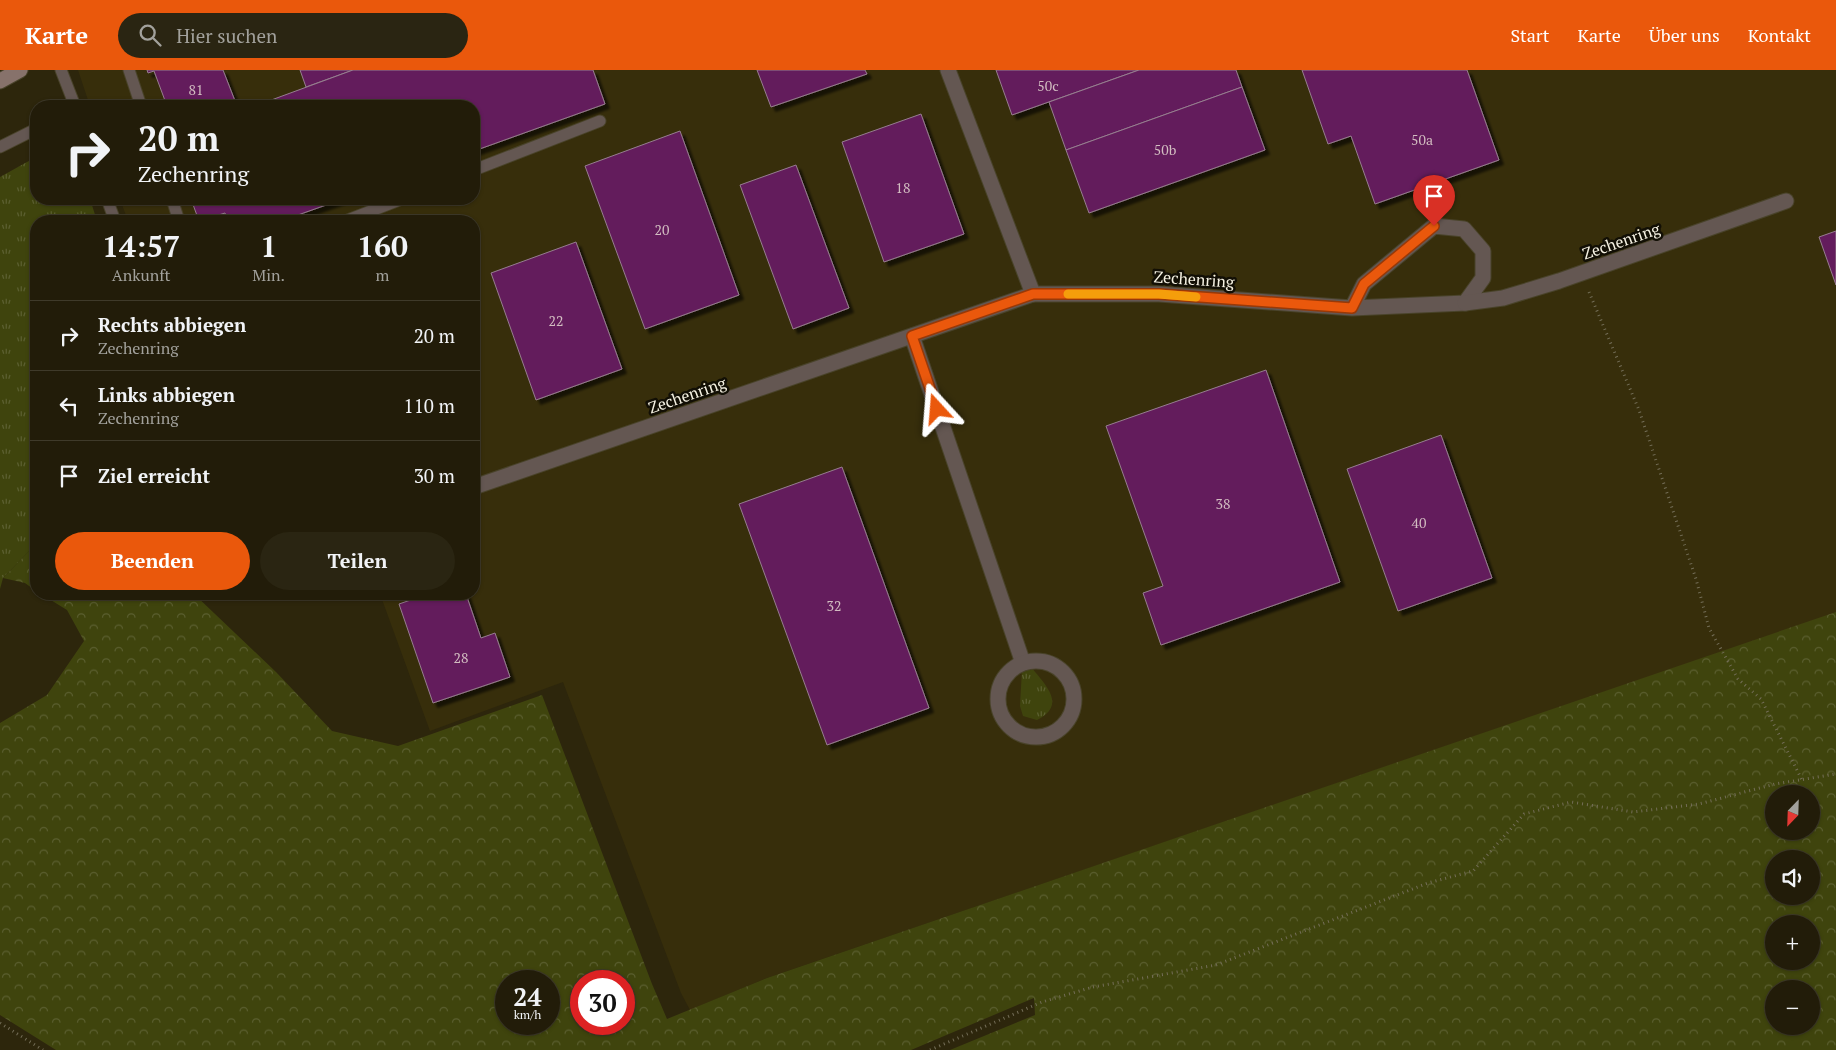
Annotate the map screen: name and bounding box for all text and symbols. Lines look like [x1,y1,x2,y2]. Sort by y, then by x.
search box [118,13,468,58]
text: Karte [25,19,88,51]
icon: search [136,21,164,49]
text: Hier suchen [176,23,277,48]
text: Start [1510,23,1549,47]
text: Karte [1577,23,1621,47]
text: Über uns [1649,23,1720,47]
text: Kontakt [1748,23,1811,47]
house number: 50c [1037,76,1059,95]
house number: 81 [189,80,203,99]
text: 20 m [138,115,219,161]
icon: right [55,120,120,185]
house number: 50a [1411,130,1433,149]
house number: 50b [1154,140,1177,159]
text: Zechenring [138,159,249,188]
pin [1413,175,1455,226]
house number: 18 [896,178,910,197]
icon: arrive [1420,182,1448,210]
street label: Zechenring [1579,217,1663,265]
house number: 20 [655,220,669,239]
text: 14:57 [102,226,180,266]
text: 1 [260,226,277,266]
text: 160 [357,226,408,266]
text: Ankunft [112,264,170,286]
text: Min. [252,264,285,286]
text: m [376,264,389,286]
street label: Zechenring [1153,265,1236,293]
house number: 22 [549,311,563,330]
text: Rechts abbiegen [98,312,246,337]
icon: right [55,322,83,350]
text: 20 m [414,323,455,348]
text: Zechenring [98,337,179,359]
street label: Zechenring [645,371,729,419]
text: Links abbiegen [98,382,235,407]
position arrow [910,382,962,434]
icon: left [55,392,83,420]
text: 110 m [404,393,455,418]
text: Zechenring [98,407,179,429]
icon: arrive [55,462,83,490]
text: Ziel erreicht [98,463,210,488]
text: 30 m [414,463,455,488]
house number: 38 [1216,494,1230,513]
house number: 40 [1412,513,1426,532]
button: Beenden [55,532,250,590]
button: Teilen [260,532,455,590]
house number: 32 [827,596,841,615]
house number: 28 [454,648,468,667]
north arrow [1765,785,1820,840]
map controls [1765,785,1820,1035]
button: sound [1765,850,1820,905]
button: + [1765,915,1820,970]
speed limit sign: 30 [570,970,635,1035]
text: 24 [513,980,542,1013]
button: − [1765,980,1820,1035]
text: km/h [514,1007,541,1022]

